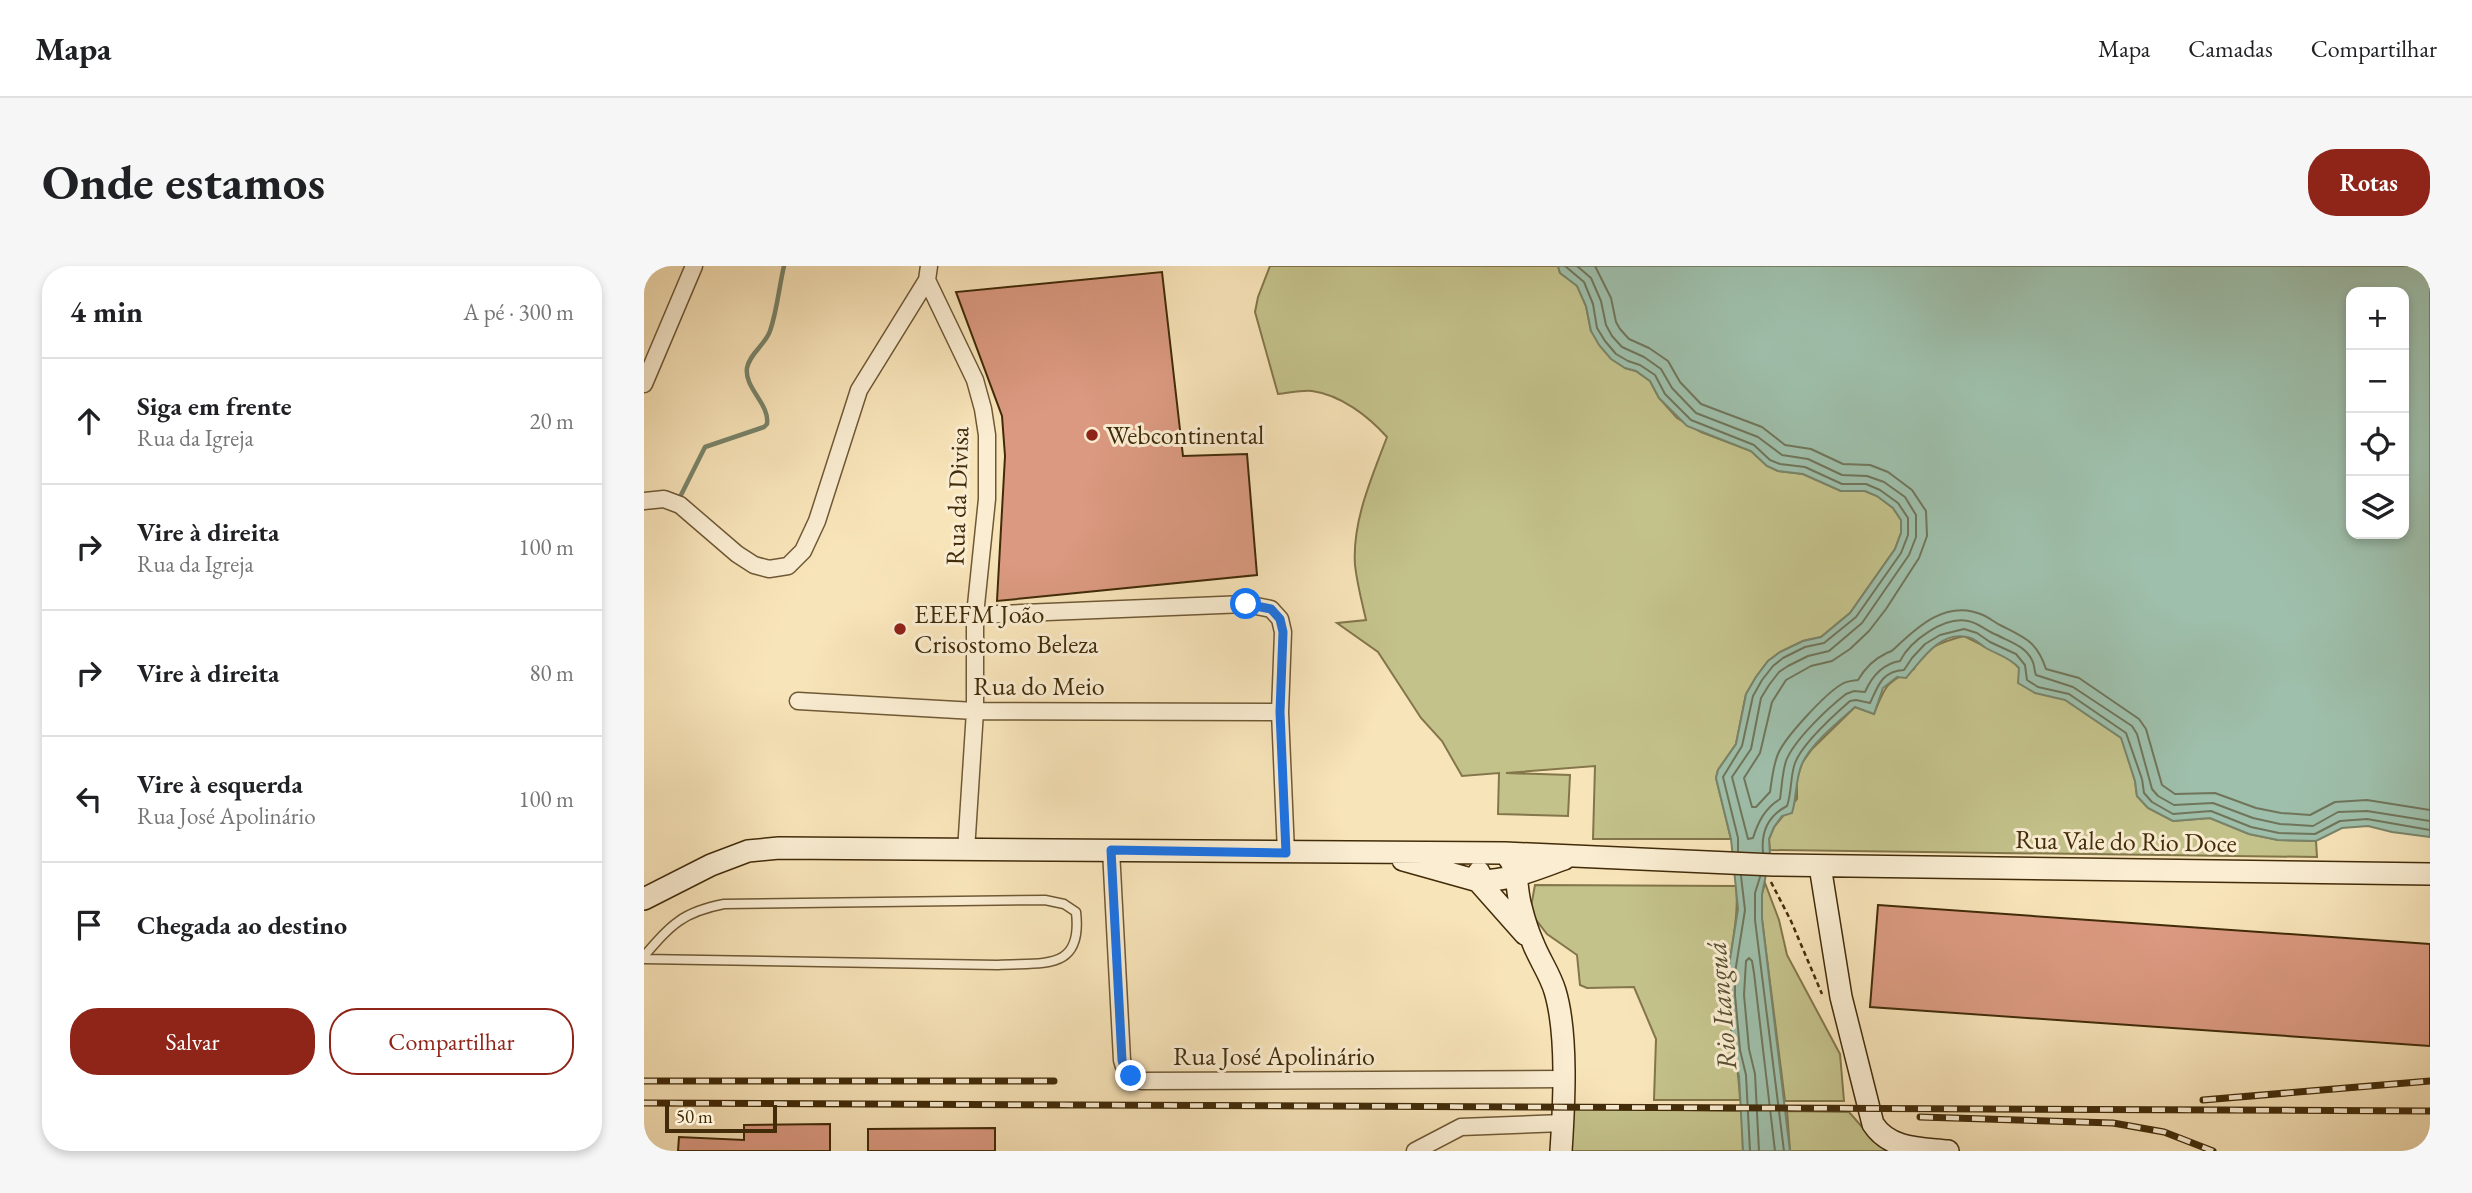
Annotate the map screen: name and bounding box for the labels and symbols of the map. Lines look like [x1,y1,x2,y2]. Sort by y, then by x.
place label: Webcontinental [1106,418,1264,452]
street label: Rua da Divisa [938,425,976,566]
marker: Webcontinental [1084,427,1100,443]
route start [1230,588,1261,619]
place label: EEEFM João Crisostomo Beleza [914,597,1099,661]
marker: EEEFM João Crisostomo Beleza [892,621,908,637]
street label: Rua do Meio [973,669,1105,703]
street label: Rua Vale do Rio Doce [2015,822,2237,860]
water label: Rio Itanguá [1697,940,1745,1072]
street label: Rua José Apolinário [1173,1039,1375,1073]
route end [1115,1060,1146,1091]
scale bar [665,1102,777,1134]

